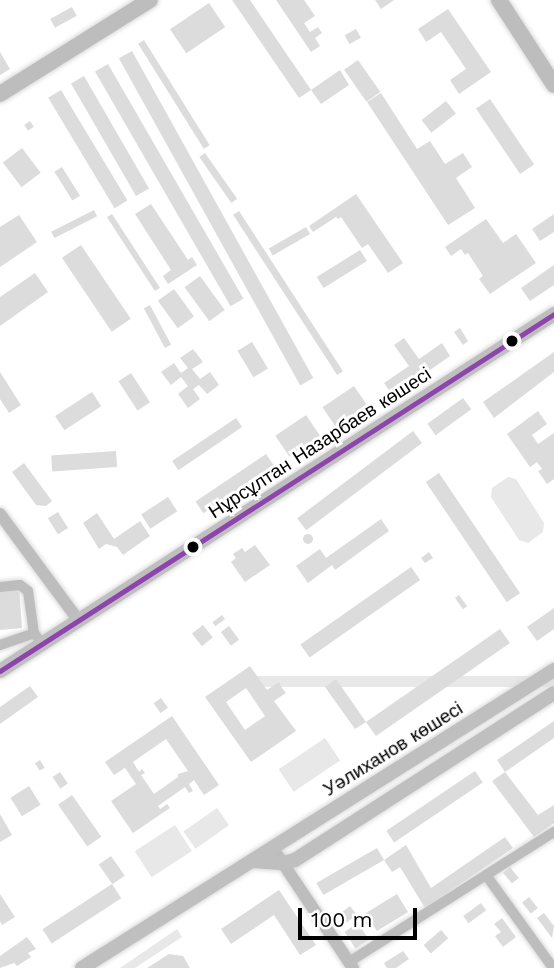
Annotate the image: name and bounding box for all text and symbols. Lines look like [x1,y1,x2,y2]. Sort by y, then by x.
unlabelled marker [505,334,519,348]
street label: Нұрсұлтан Назарбаев көшесі [205,363,435,523]
unlabelled marker [186,540,200,554]
street label: Уәлиханов көшесі [319,697,467,801]
scale bar [302,894,421,938]
text: 100 m [311,907,373,932]

